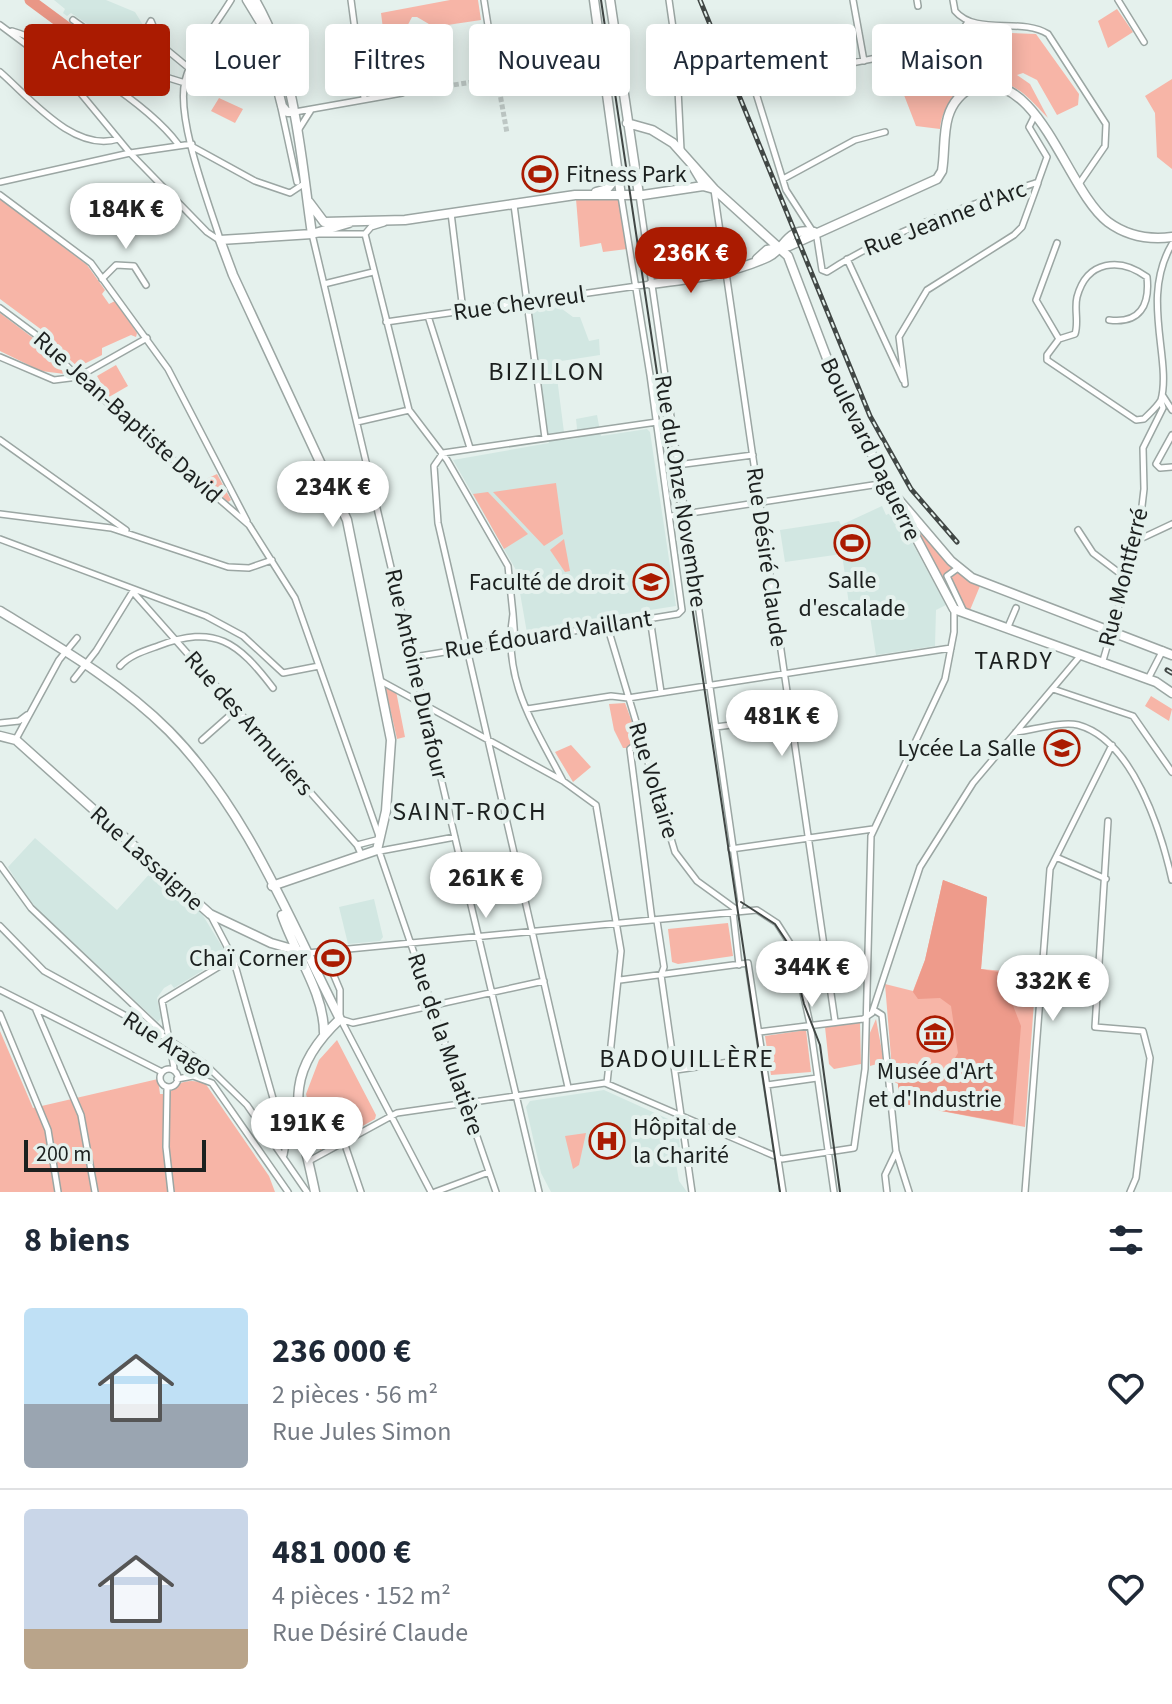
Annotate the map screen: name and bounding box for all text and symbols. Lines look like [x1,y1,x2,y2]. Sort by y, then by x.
chip: Acheter [24,24,170,96]
chip: Louer [186,24,309,96]
chip: Filtres [325,24,453,96]
chip: Nouveau [469,24,630,96]
chip: Appartement [646,24,856,96]
chip: Maison [872,24,1012,96]
sports icon: Fitness Park [521,155,559,193]
place label: Fitness Park [566,157,687,192]
street label: Rue Jeanne d'Arc [859,171,1032,266]
pin: 184K € [61,183,191,251]
text: 184K € [88,190,164,227]
pin: 236K € [626,227,756,295]
text: 236K € [653,234,729,271]
street label: Rue Chevreul [451,277,587,330]
street label: Rue Jean-Baptiste David [25,323,230,512]
street label: Boulevard Daguerre [811,352,930,547]
district label: BIZILLON [488,353,606,390]
street label: Rue du Onze Novembre [645,372,716,610]
pin: 234K € [268,461,398,529]
street label: Rue Désiré Claude [737,465,796,649]
text: 234K € [295,468,371,505]
street label: Rue Montferré [1089,504,1158,650]
sports icon: Salle d'escalade [833,524,871,562]
school or university icon: Faculté de droit [632,563,670,601]
place label: Salle d'escalade [799,563,905,626]
street label: Rue Antoine Durafour [375,565,458,783]
place label: Faculté de droit [469,565,625,600]
street label: Rue Édouard Vaillant [442,601,654,668]
district label: TARDY [974,642,1054,679]
street label: Rue des Armuriers [176,643,322,804]
pin: 481K € [717,690,847,758]
text: 481K € [744,697,820,734]
street label: Rue Voltaire [619,718,688,843]
school or university icon: Lycée La Salle [1043,729,1081,767]
place label: Lycée La Salle [897,731,1036,766]
district label: SAINT-ROCH [392,793,548,830]
street label: Rue Lassaigne [82,798,211,919]
pin: 261K € [421,852,551,920]
text: 261K € [448,859,524,896]
sports icon: Chaï Corner [314,939,352,977]
place label: Chaï Corner [189,941,308,976]
pin: 344K € [747,941,877,1009]
street label: Rue de la Mulatière [398,948,493,1140]
text: 344K € [774,948,850,985]
pin: 332K € [988,955,1118,1023]
text: 332K € [1015,962,1091,999]
street label: Rue Arago [116,1002,220,1087]
museum icon: Musée d'Art et d'Industrie [916,1015,954,1053]
district label: BADOUILLÈRE [599,1040,775,1077]
place label: Musée d'Art et d'Industrie [868,1054,1002,1117]
pin: 191K € [242,1097,372,1165]
text: 191K € [269,1104,345,1141]
place label: Hôpital de la Charité [633,1110,737,1173]
hospital icon: Hôpital de la Charité [588,1122,626,1160]
scale bar [24,1136,206,1172]
text: 200 m [36,1138,91,1170]
text: 8 biens [24,1216,130,1265]
icon: filters [1104,1218,1148,1262]
text: 236 000 € [272,1327,411,1376]
icon: home [88,1340,184,1436]
icon: heart [1104,1366,1148,1410]
text: 2 pièces · 56 m² [272,1376,438,1413]
text: Rue Jules Simon [272,1413,451,1450]
text: 481 000 € [272,1528,411,1577]
icon: home [88,1541,184,1637]
icon: heart [1104,1567,1148,1611]
text: 4 pièces · 152 m² [272,1577,451,1614]
text: Rue Désiré Claude [272,1614,468,1651]

